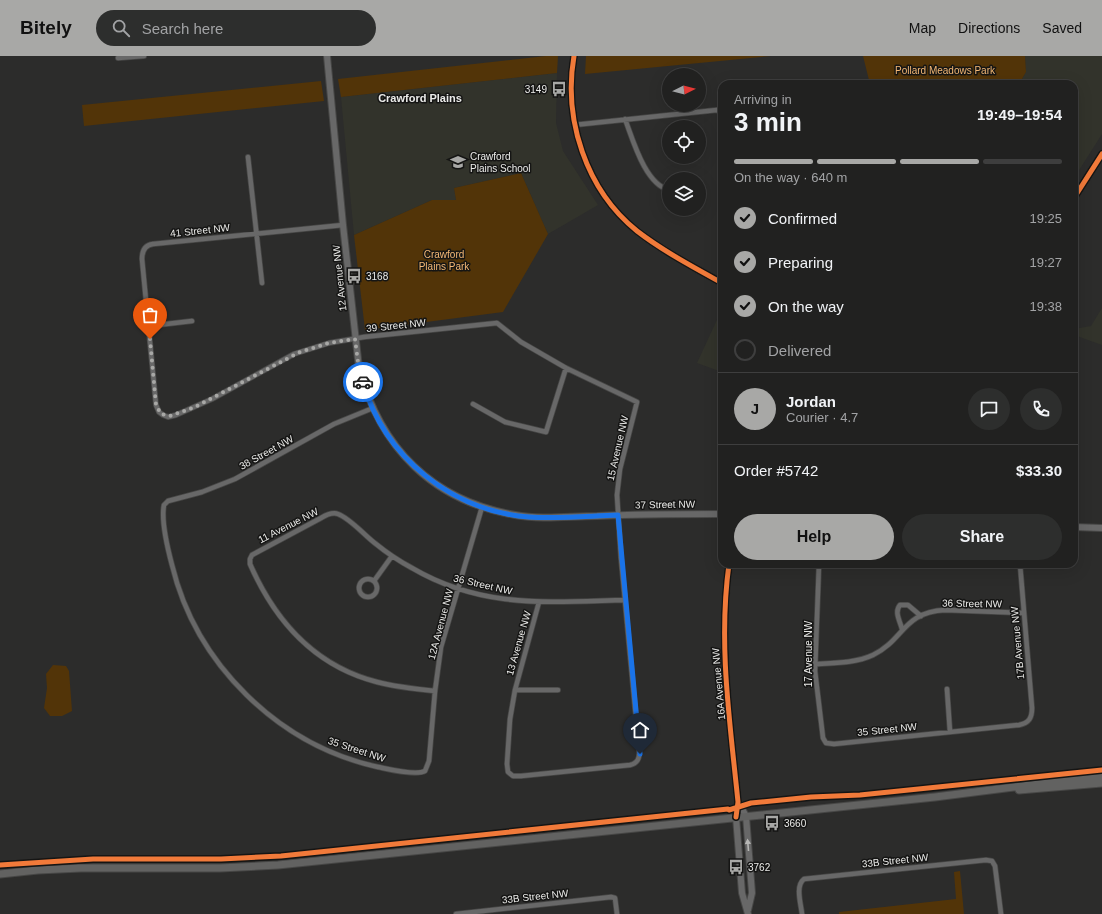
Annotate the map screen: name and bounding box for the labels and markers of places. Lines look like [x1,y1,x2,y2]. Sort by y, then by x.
bus stop icon: 3149 [550,80,568,98]
place label: 3149 [525,84,547,95]
place label: Crawford Plains School [470,151,531,174]
school or university icon: Crawford Plains School [449,153,467,171]
bus stop icon: 3168 [345,267,363,285]
place label: 3168 [366,271,389,282]
pin [133,298,167,339]
pin [623,713,657,754]
bus stop icon: 3660 [763,814,781,832]
place label: 3660 [784,818,807,829]
bus stop icon: 3762 [727,858,745,876]
place label: 3762 [748,862,771,873]

